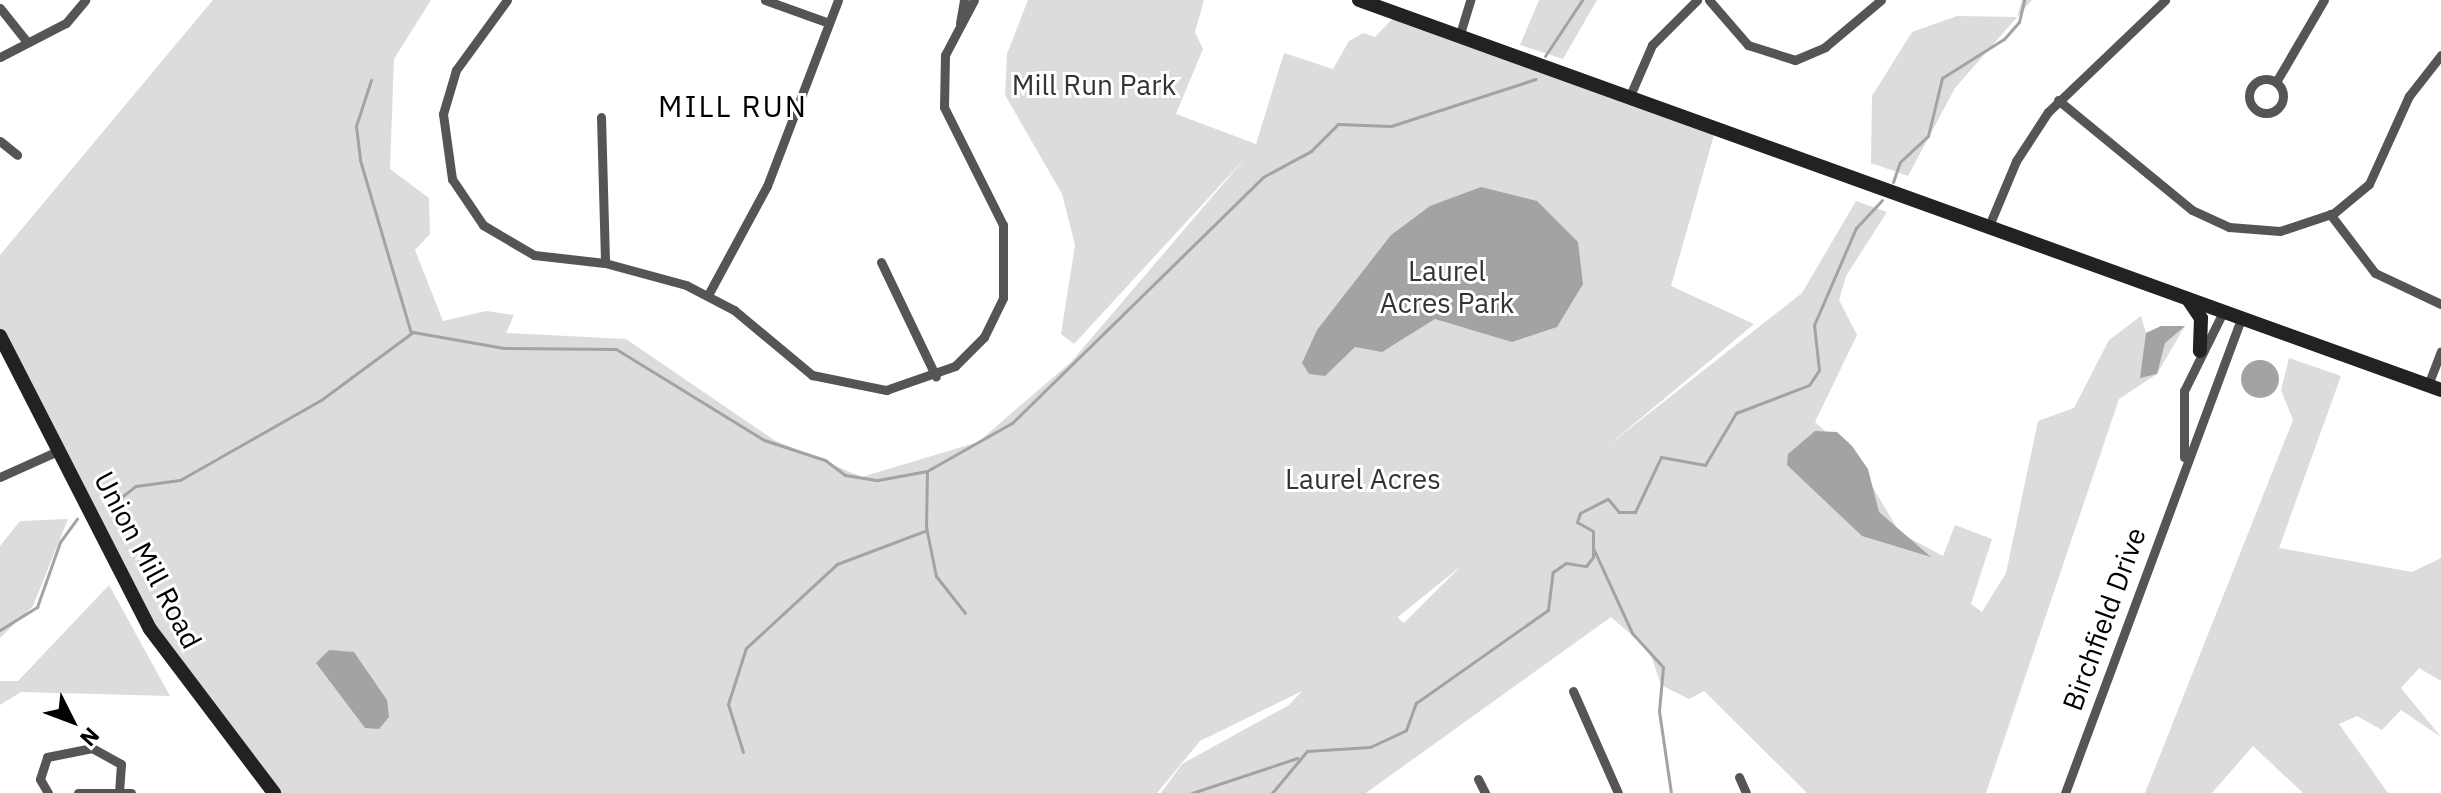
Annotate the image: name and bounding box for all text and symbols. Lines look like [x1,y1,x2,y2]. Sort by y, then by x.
park label: Mill Run Park [1012,68,1176,102]
district label: MILL RUN [658,88,808,124]
park label: Laurel Acres Park [1380,254,1514,320]
park label: Laurel Acres [1285,462,1441,496]
street label: Union Mill Road [87,466,209,654]
street label: Birchfield Drive [2055,523,2153,715]
north arrow [32,681,112,761]
text: N [74,722,106,753]

